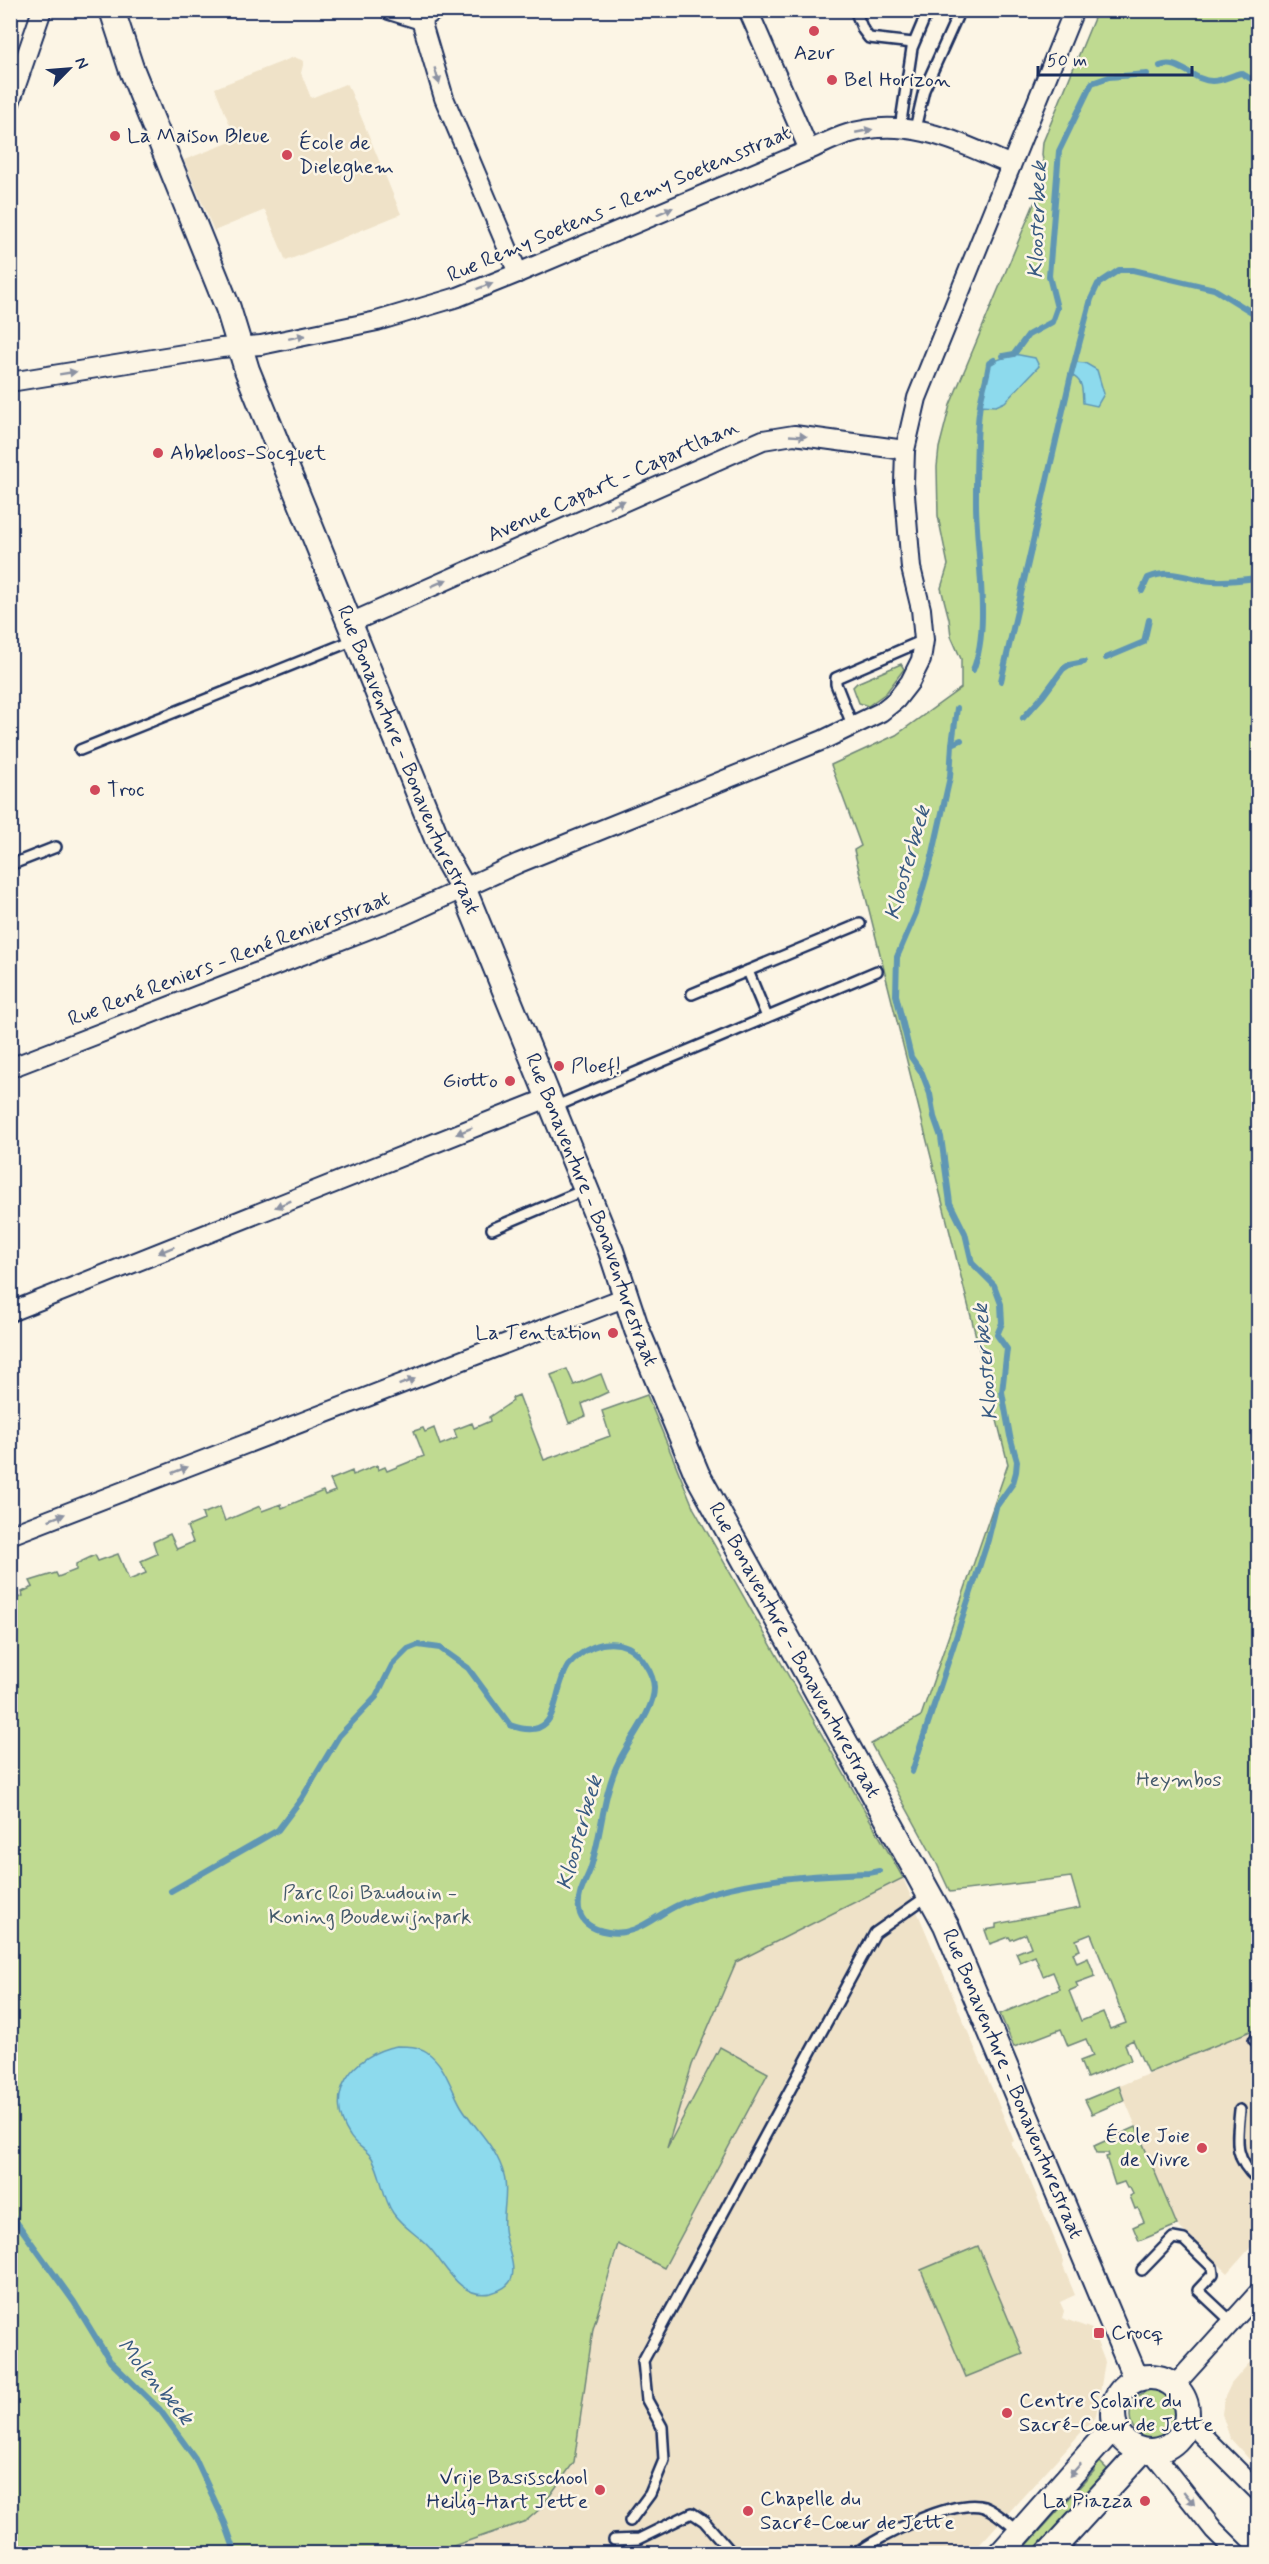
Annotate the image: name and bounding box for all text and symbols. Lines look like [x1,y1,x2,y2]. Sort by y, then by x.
marker: Azur [807,24,821,38]
north arrow [39,39,99,99]
place label: Azur [794,39,835,67]
scale bar [1038,39,1192,77]
text: 50 m [1047,49,1087,73]
text: N [69,54,93,73]
place label: Bel Horizon [844,66,951,94]
one-way arrow [433,67,442,85]
marker: Bel Horizon [825,73,839,87]
street label: Rue Remy Soetens - Remy Soetensstraat [443,119,795,289]
place label: La Maison Bleue [127,122,270,150]
one-way arrow [854,126,873,135]
marker: La Maison Bleue [108,129,122,143]
place label: École de Dieleghem [299,129,394,182]
marker: École de Dieleghem [280,148,294,162]
water label: Kloosterbeek [1022,159,1054,279]
one-way arrow [656,206,674,216]
one-way arrow [476,281,494,291]
one-way arrow [288,332,307,341]
one-way arrow [59,368,78,377]
street label: Avenue Capart - Capartlaan [483,413,743,549]
one-way arrow [788,431,807,440]
place label: Abbeloos-Socquet [170,439,327,467]
marker: Abbeloos-Socquet [151,446,165,460]
one-way arrow [608,499,625,508]
one-way arrow [430,579,447,588]
street label: Rue Bonaventure - Bonaventurestraat [330,601,487,919]
place label: Troc [107,776,145,804]
marker: Troc [88,783,102,797]
water label: Kloosterbeek [878,801,938,923]
street label: Rue René Reniers - René Reniersstraat [64,884,394,1033]
street label: Rue Bonaventure - Bonaventurestraat [518,1049,665,1371]
place label: Ploef! [571,1052,621,1080]
marker: Ploef! [552,1059,566,1073]
place label: Giotto [442,1067,498,1095]
marker: Giotto [503,1074,517,1088]
one-way arrow [454,1126,472,1136]
one-way arrow [273,1199,291,1209]
one-way arrow [157,1246,175,1256]
water label: Kloosterbeek [967,1301,1005,1422]
place label: La Tentation [475,1319,601,1347]
marker: La Tentation [606,1326,620,1340]
one-way arrow [398,1377,416,1387]
one-way arrow [172,1464,190,1474]
street label: Rue Bonaventure - Bonaventurestraat [701,1497,887,1804]
one-way arrow [48,1512,66,1521]
park label: Heymbos [1136,1766,1222,1794]
water label: Kloosterbeek [550,1771,610,1893]
park label: Parc Roi Baudouin - Koning Boudewijnpark [269,1879,471,1931]
street label: Rue Bonaventure - Bonaventurestraat [935,1924,1090,2244]
place label: École Joie de Vivre [1106,2122,1190,2174]
marker: École Joie de Vivre [1195,2141,1209,2155]
place label: Crocq [1111,2319,1163,2347]
marker: Crocq [1092,2326,1106,2340]
water label: Molenbeek [111,2333,201,2433]
place label: Centre Scolaire du Sacré-Cœur de Jette [1019,2387,1214,2439]
marker: Centre Scolaire du Sacré-Cœur de Jette [1000,2406,1014,2420]
one-way arrow [1068,2463,1082,2478]
place label: Vrije Basisschool Heilig-Hart Jette [427,2464,588,2516]
marker: Vrije Basisschool Heilig-Hart Jette [593,2483,607,2497]
place label: Chapelle du Sacré-Cœur de Jette [760,2485,955,2537]
place label: La Piazza [1042,2487,1133,2515]
one-way arrow [1182,2490,1195,2506]
marker: La Piazza [1138,2494,1152,2508]
marker: Chapelle du Sacré-Cœur de Jette [741,2504,755,2518]

